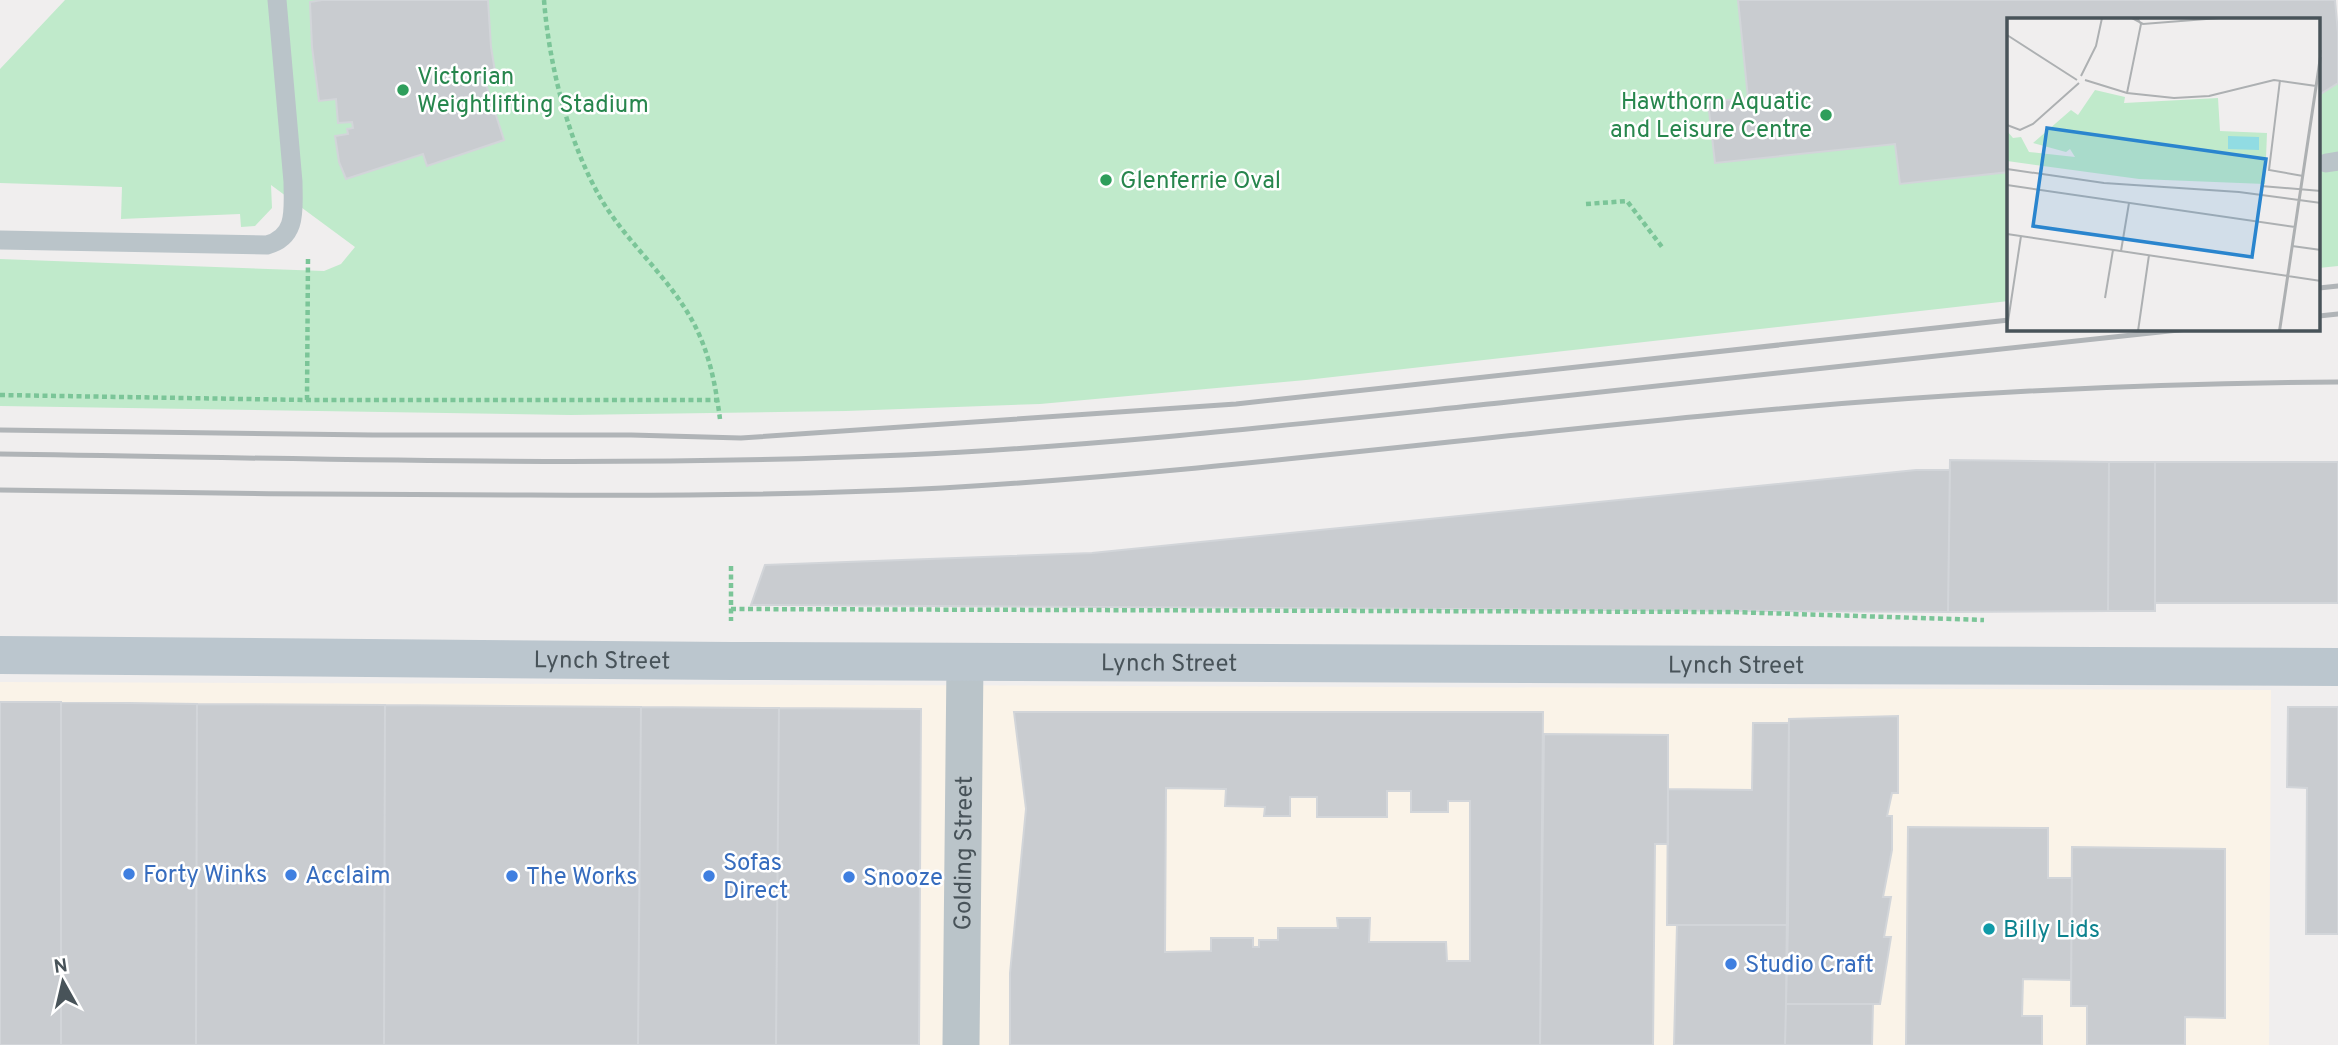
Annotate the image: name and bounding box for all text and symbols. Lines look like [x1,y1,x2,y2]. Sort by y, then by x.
inset map [2007,18,2320,331]
place label: Victorian Weightlifting Stadium [417,63,649,121]
marker: Victorian Weightlifting Stadium [395,82,411,98]
place label: Hawthorn Aquatic and Leisure Centre [1610,88,1812,146]
marker: Hawthorn Aquatic and Leisure Centre [1818,107,1834,123]
place label: Glenferrie Oval [1120,167,1281,197]
marker: Glenferrie Oval [1098,172,1114,188]
street label: Lynch Street [534,646,670,677]
street label: Lynch Street [1101,649,1237,680]
street label: Lynch Street [1668,651,1804,682]
street label: Golding Street [949,775,981,931]
place label: Sofas Direct [723,849,788,907]
place label: Forty Winks [143,861,267,891]
place label: Acclaim [305,862,391,892]
place label: The Works [526,863,638,893]
place label: Snooze [863,864,943,894]
marker: Forty Winks [121,866,137,882]
marker: Acclaim [283,867,299,883]
marker: The Works [504,868,520,884]
marker: Sofas Direct [701,868,717,884]
marker: Snooze [841,869,857,885]
place label: Billy Lids [2003,916,2100,946]
marker: Billy Lids [1981,921,1997,937]
north arrow [28,947,98,1017]
place label: Studio Craft [1745,951,1874,981]
text: N [52,954,69,980]
marker: Studio Craft [1723,956,1739,972]

